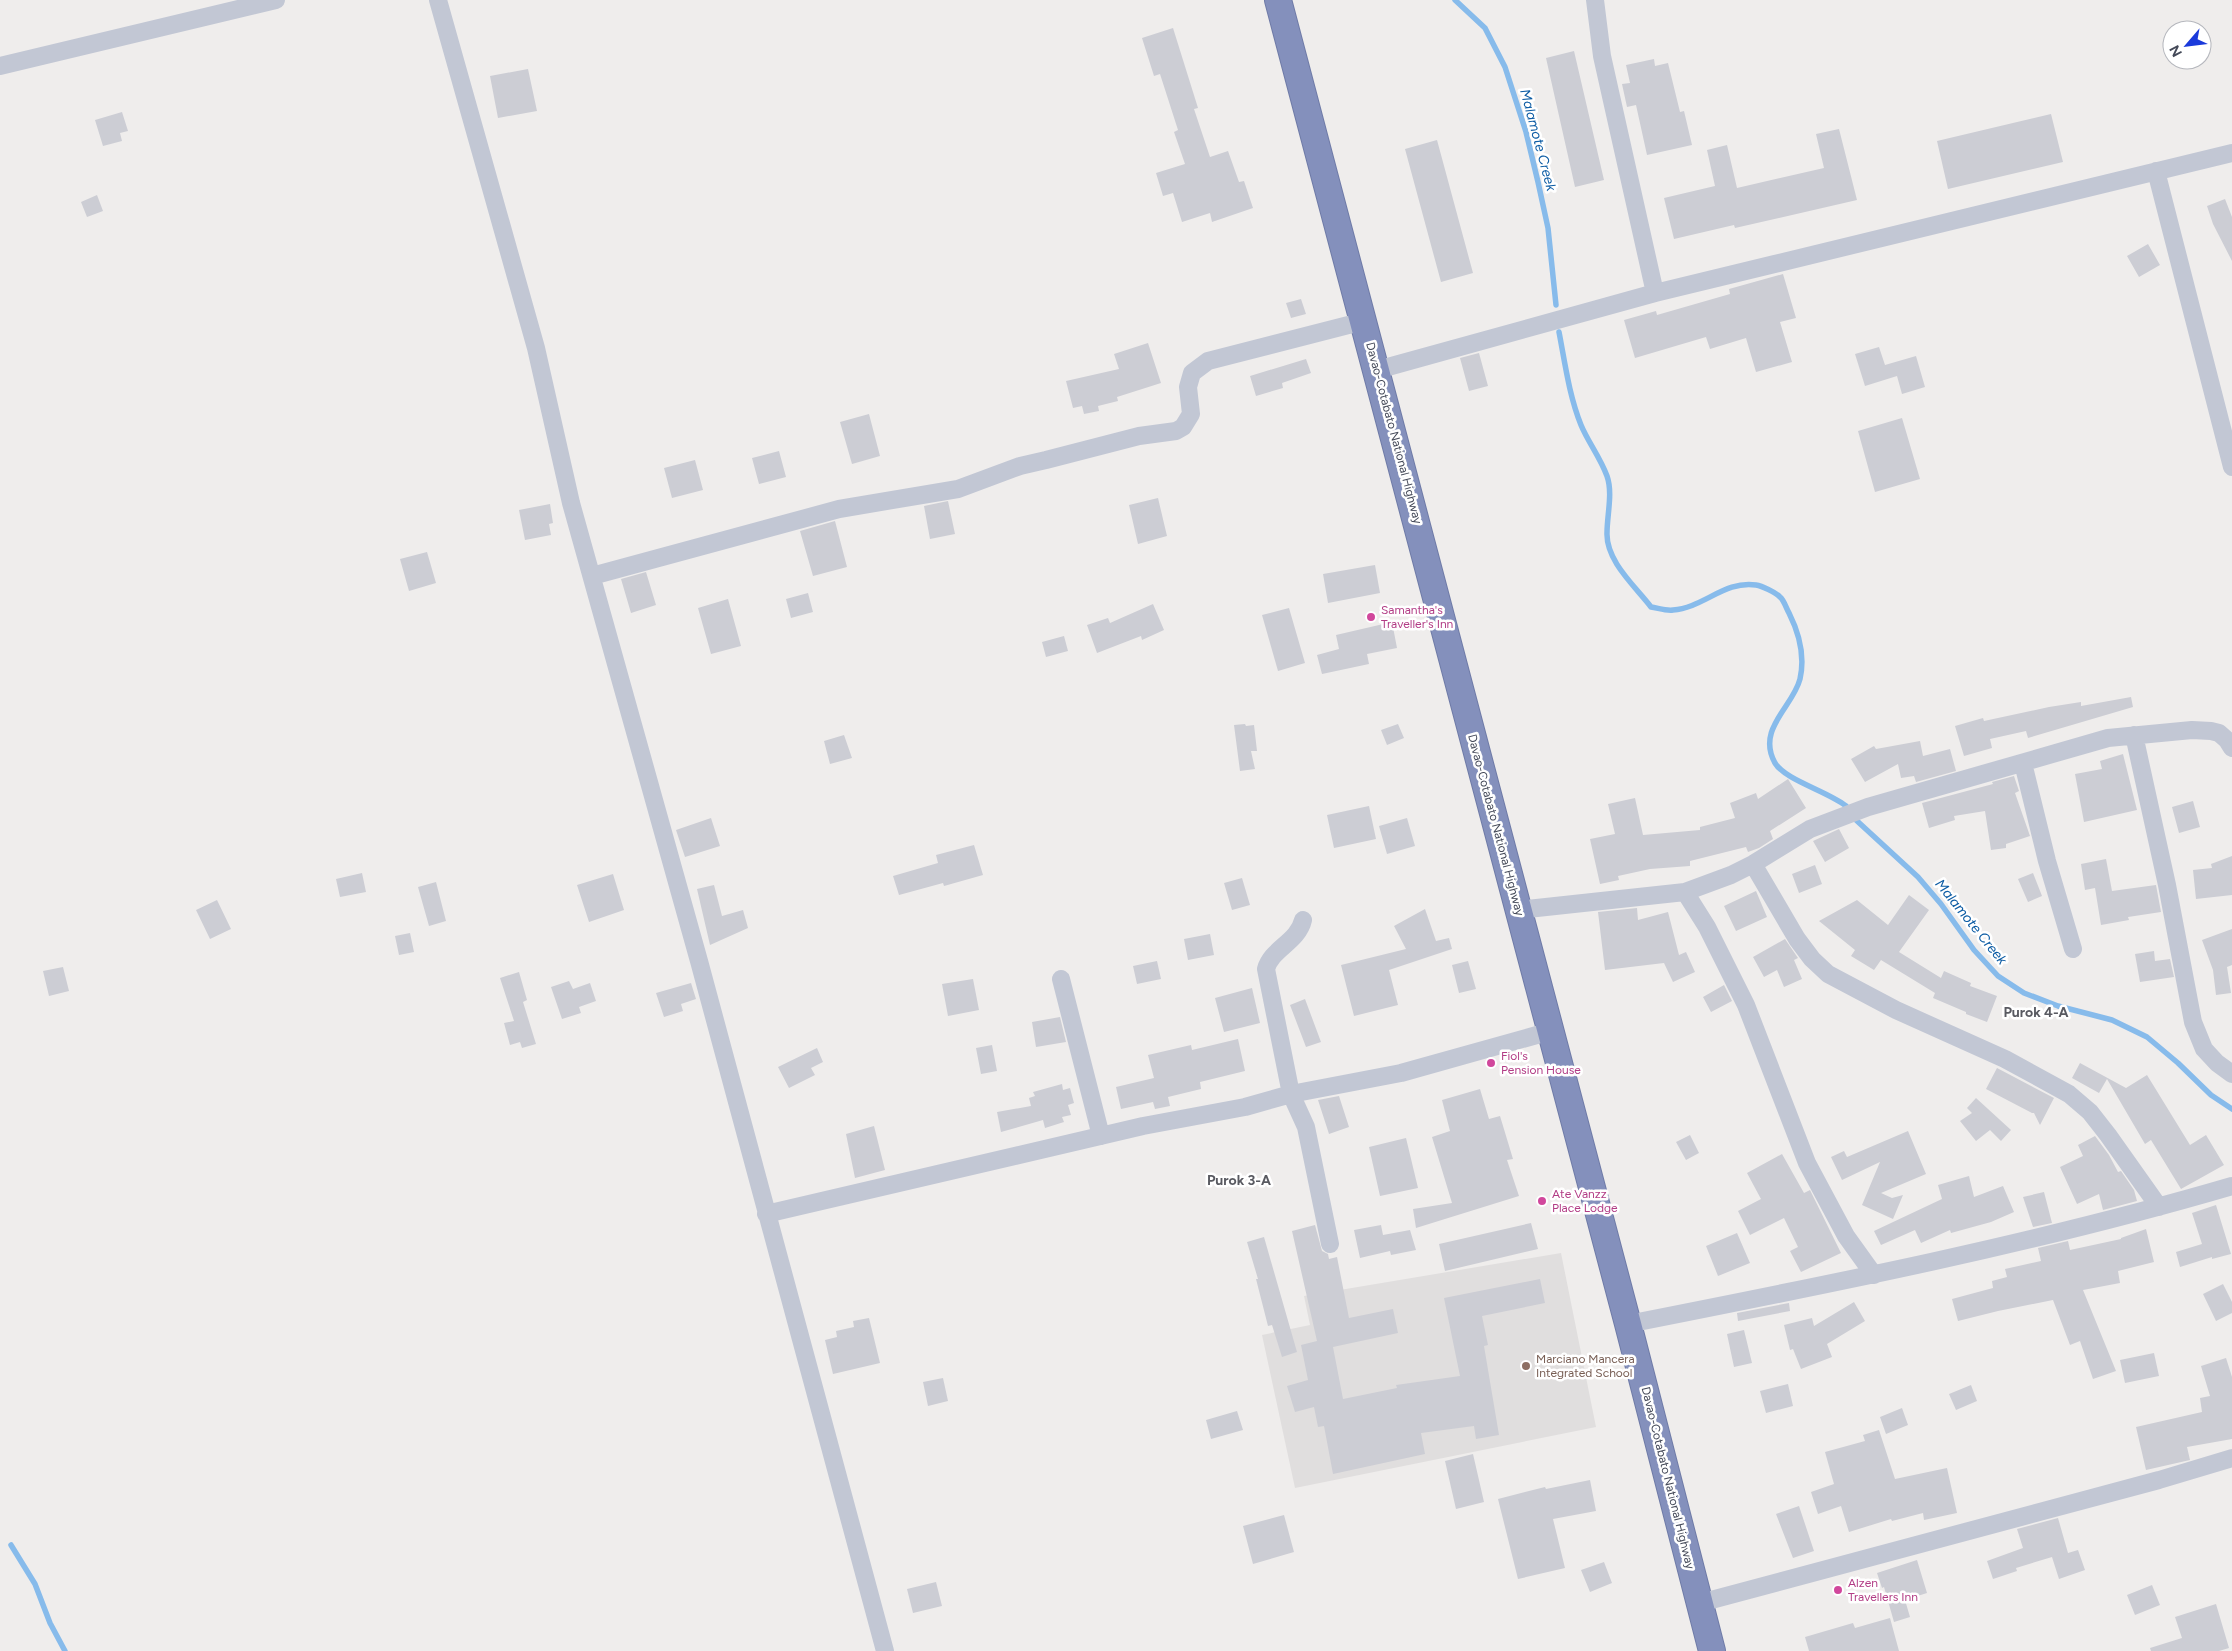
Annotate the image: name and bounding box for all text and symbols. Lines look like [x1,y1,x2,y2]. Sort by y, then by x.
north arrow [2162,20,2212,70]
text: N [2166,42,2186,60]
water label: Malamote Creek [1516,87,1560,194]
street label: Davao-Cotabato National Highway [1363,341,1425,526]
place label: Samantha's Traveller's Inn [1381,603,1454,631]
marker: Samantha's Traveller's Inn [1365,611,1377,623]
street label: Davao-Cotabato National Highway [1465,733,1527,918]
water label: Malamote Creek [1931,876,2011,969]
district label: Purok 4-A [2003,1004,2069,1021]
place label: Fiol's Pension House [1501,1049,1581,1077]
marker: Fiol's Pension House [1485,1057,1497,1069]
district label: Purok 3-A [1207,1172,1271,1189]
place label: Ate Vanzz Place Lodge [1552,1187,1618,1215]
marker: Ate Vanzz Place Lodge [1536,1195,1548,1207]
place label: Marciano Mancera Integrated School [1536,1352,1635,1380]
marker: Marciano Mancera Integrated School [1520,1360,1532,1372]
street label: Davao-Cotabato National Highway [1639,1385,1698,1571]
place label: Alzen Travellers Inn [1848,1576,1918,1604]
marker: Alzen Travellers Inn [1832,1584,1844,1596]

